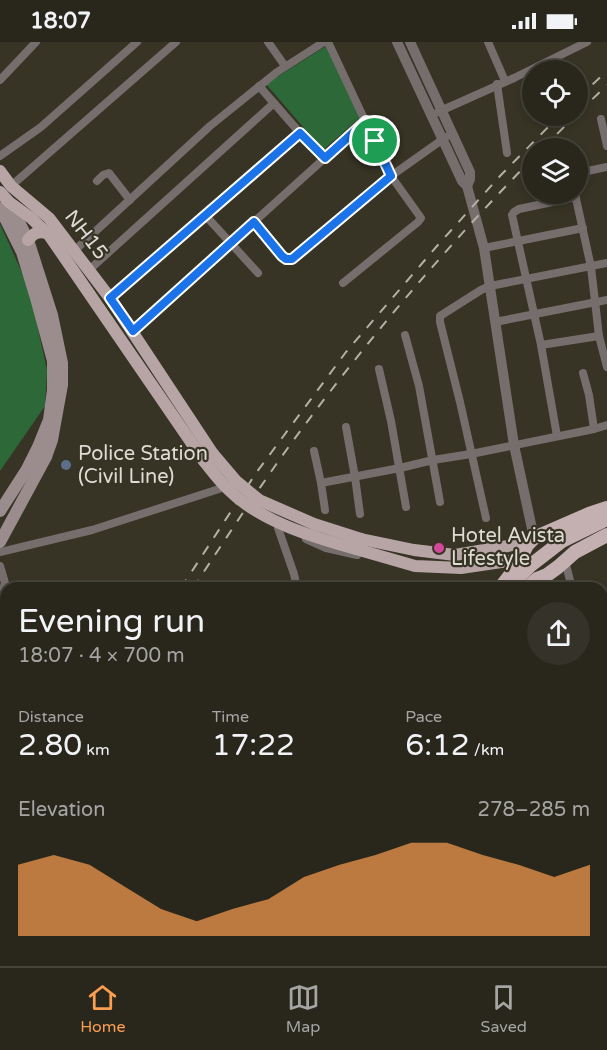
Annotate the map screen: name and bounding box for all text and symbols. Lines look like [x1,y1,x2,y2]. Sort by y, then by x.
text: 18:07 [30,8,91,34]
map controls [522,60,588,204]
button: locate [522,60,588,126]
pin [349,115,400,166]
icon: arrive [358,124,391,157]
button: layers [522,138,588,204]
street label: NH15 [59,205,113,265]
place label: Police Station (Civil Line) [78,442,208,489]
marker: Police Station (Civil Line) [59,458,73,472]
place label: Hotel Avista Lifestyle [451,524,565,571]
marker: Hotel Avista Lifestyle [432,541,446,555]
text: Evening run [18,602,205,641]
button: share [527,602,590,665]
text: 18:07 · 4 × 700 m [18,644,185,668]
text: Distance [18,707,84,727]
text: Time [212,707,249,727]
text: Pace [405,707,442,727]
text: 2.80 [18,727,82,764]
text: 17:22 [212,727,295,764]
text: 6:12 [405,727,470,764]
text: km [82,740,110,760]
text: /km [470,740,504,760]
text: Elevation [18,798,105,822]
text: 278–285 m [477,798,590,822]
tab: Home [80,981,125,1037]
tab: Map [286,981,320,1037]
tab: Saved [481,981,527,1037]

